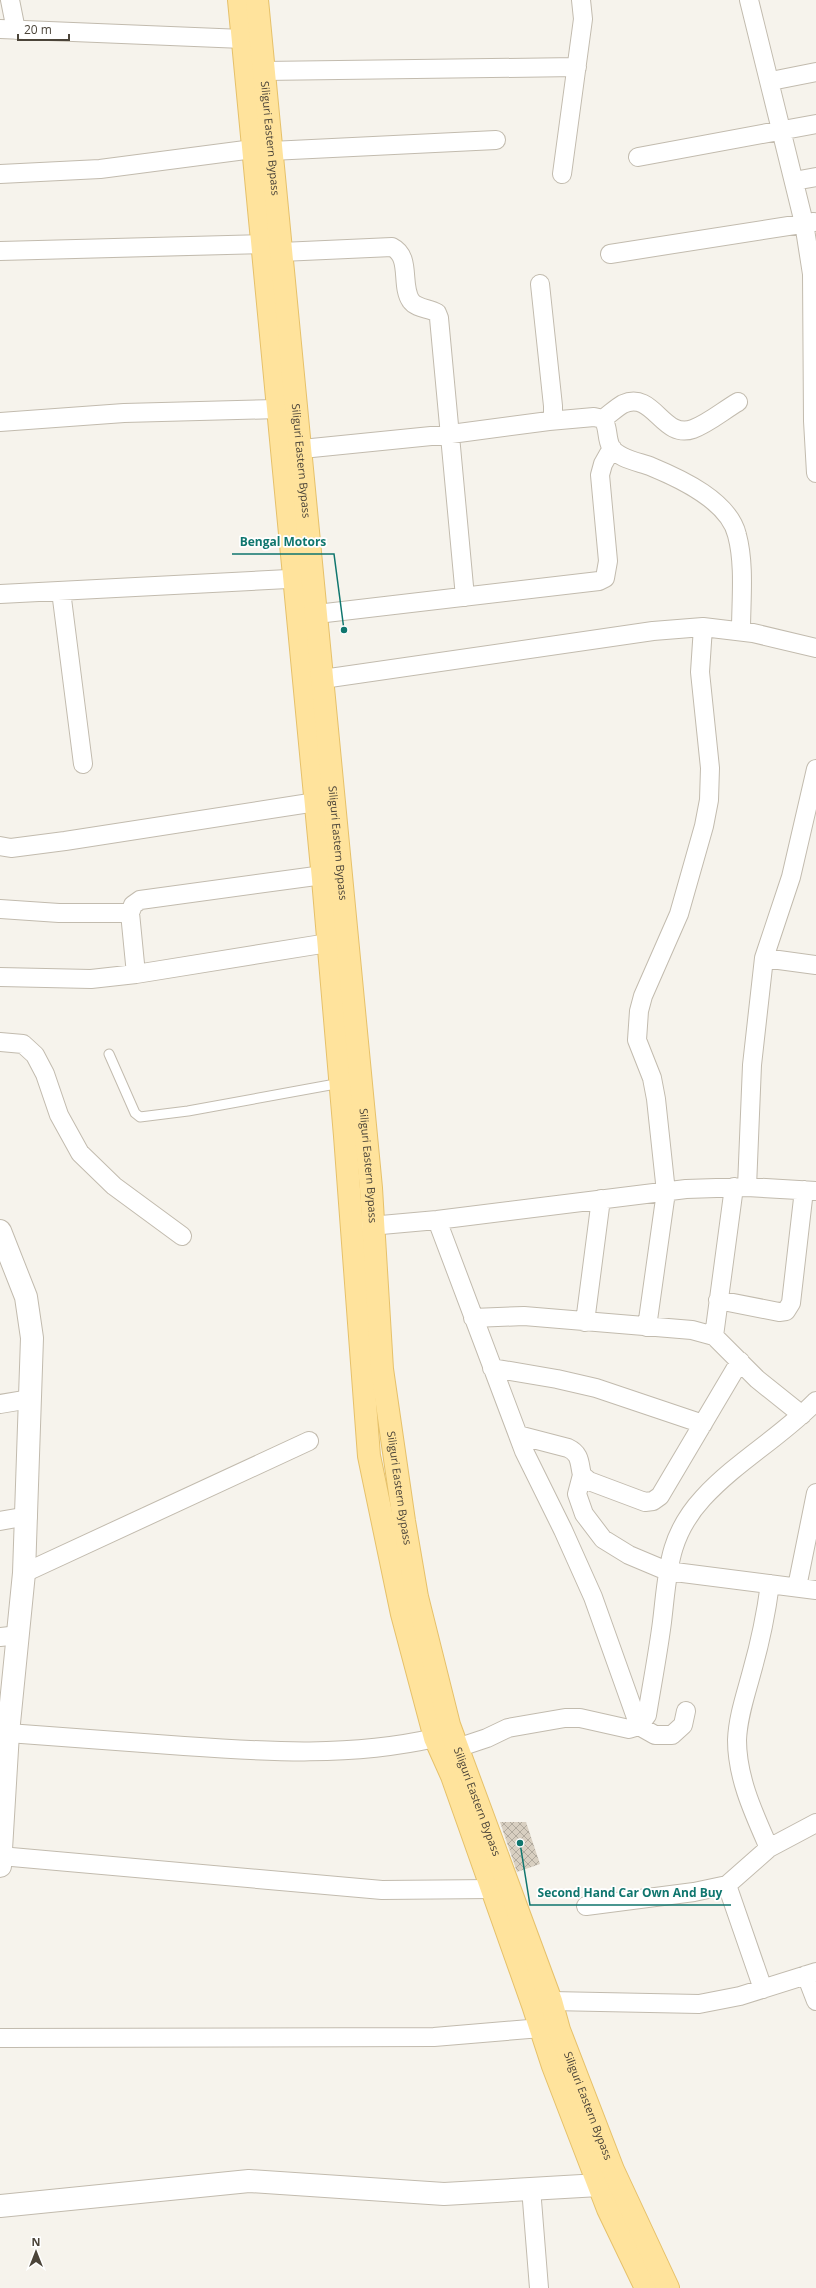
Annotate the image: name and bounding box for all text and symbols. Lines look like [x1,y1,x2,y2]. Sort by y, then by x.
scale bar [18,16,69,42]
text: 20 m [24,21,52,38]
street label: Siliguri Eastern Bypass [258,80,284,196]
street label: Siliguri Eastern Bypass [289,403,315,519]
callout: Bengal Motors [232,530,334,554]
text: Bengal Motors [240,533,326,550]
street label: Siliguri Eastern Bypass [325,785,351,901]
street label: Siliguri Eastern Bypass [356,1108,381,1223]
street label: Siliguri Eastern Bypass [384,1430,416,1546]
street label: Siliguri Eastern Bypass [451,1745,505,1858]
callout: Second Hand Car Own And Buy [530,1881,731,1905]
text: Second Hand Car Own And Buy [538,1884,723,1901]
street label: Siliguri Eastern Bypass [561,2049,616,2162]
north arrow [16,2232,56,2272]
text: N [32,2234,40,2249]

